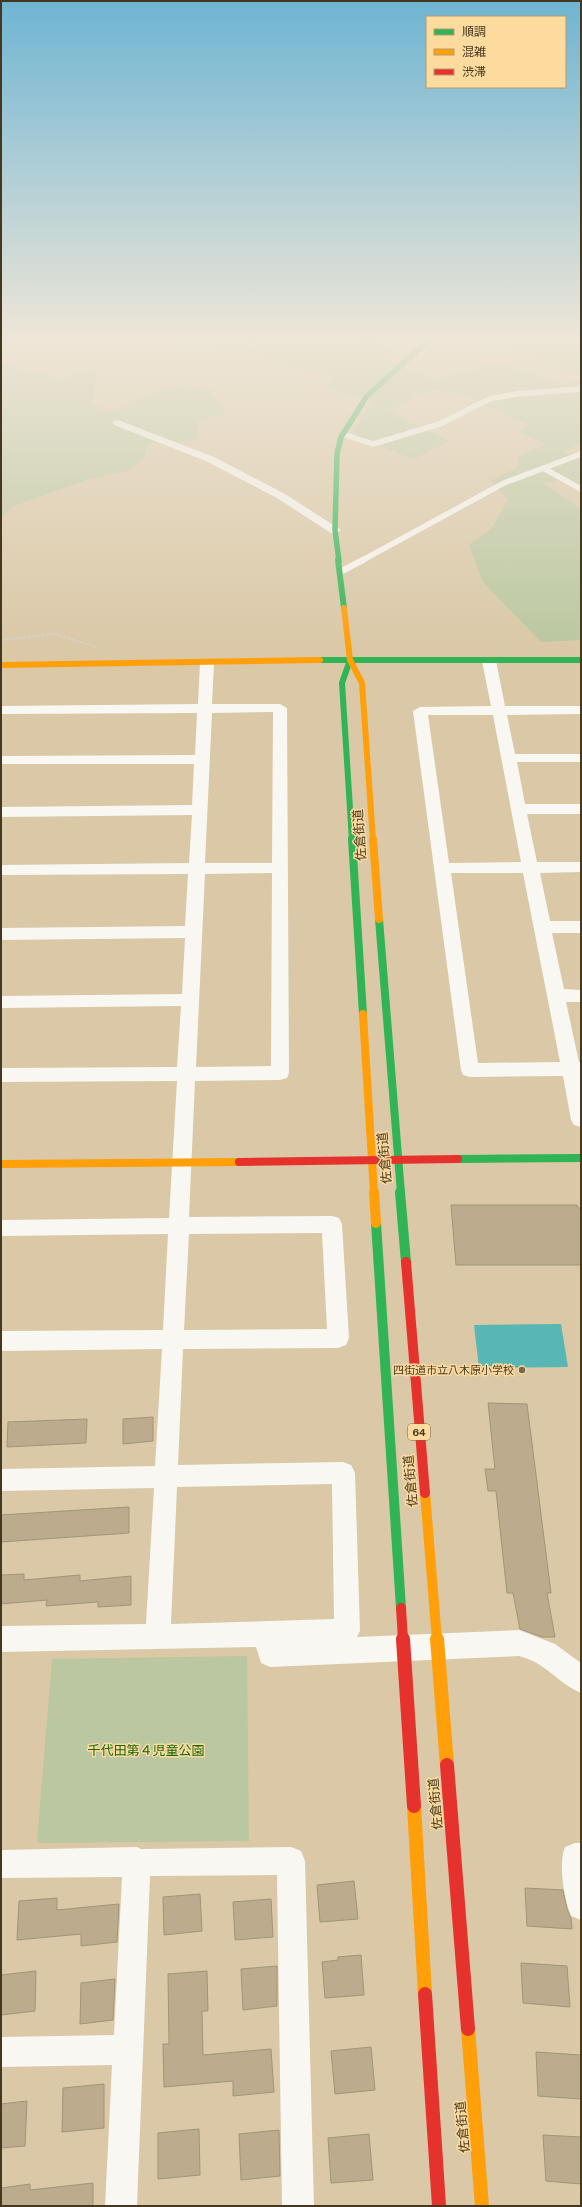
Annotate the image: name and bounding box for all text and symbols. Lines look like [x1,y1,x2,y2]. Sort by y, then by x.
legend [426,16,566,88]
text: 順調 [462,25,486,39]
text: 混雑 [462,45,486,59]
text: 渋滞 [462,65,486,79]
street label: 佐倉街道 [350,808,369,861]
street label: 佐倉街道 [375,1131,394,1185]
place label: 四街道市立八木原小学校 [393,1364,514,1376]
marker: 四街道市立八木原小学校 [517,1365,527,1375]
road number: 64 [408,1424,430,1440]
street label: 佐倉街道 [401,1454,420,1508]
park label: 千代田第４児童公園 [87,1743,205,1758]
street label: 佐倉街道 [426,1777,445,1831]
street label: 佐倉街道 [453,2100,472,2154]

